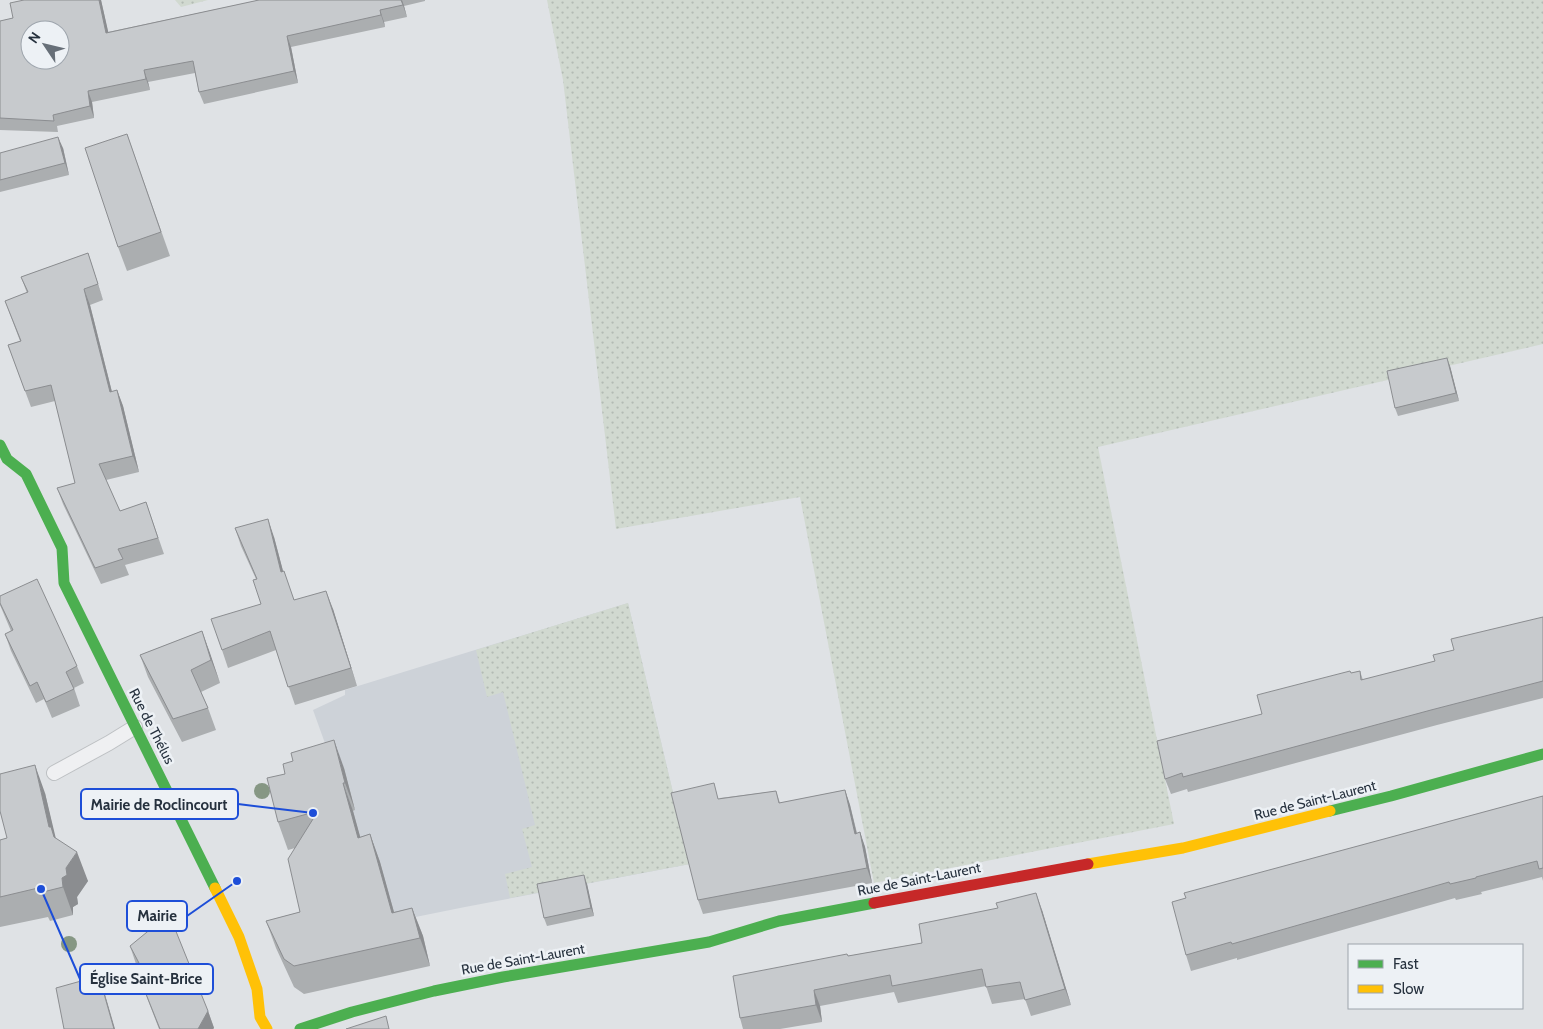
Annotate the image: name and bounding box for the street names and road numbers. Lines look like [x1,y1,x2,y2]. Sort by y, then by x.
street label: Rue de Thélus [125,685,179,767]
street label: Rue de Saint-Laurent [1252,776,1378,824]
street label: Rue de Saint-Laurent [856,858,982,900]
street label: Rue de Saint-Laurent [460,939,586,979]

